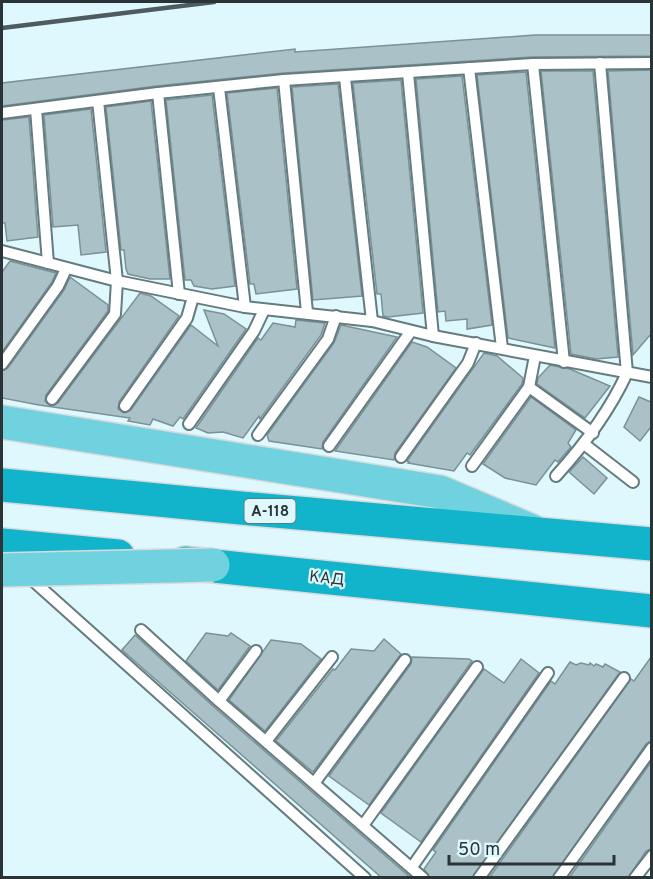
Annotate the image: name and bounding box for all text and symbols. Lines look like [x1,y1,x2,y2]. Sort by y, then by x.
road number: А-118 [244,499,296,523]
street label: КАД [308,567,345,591]
scale bar [449,828,614,866]
text: 50 m [458,839,500,862]

